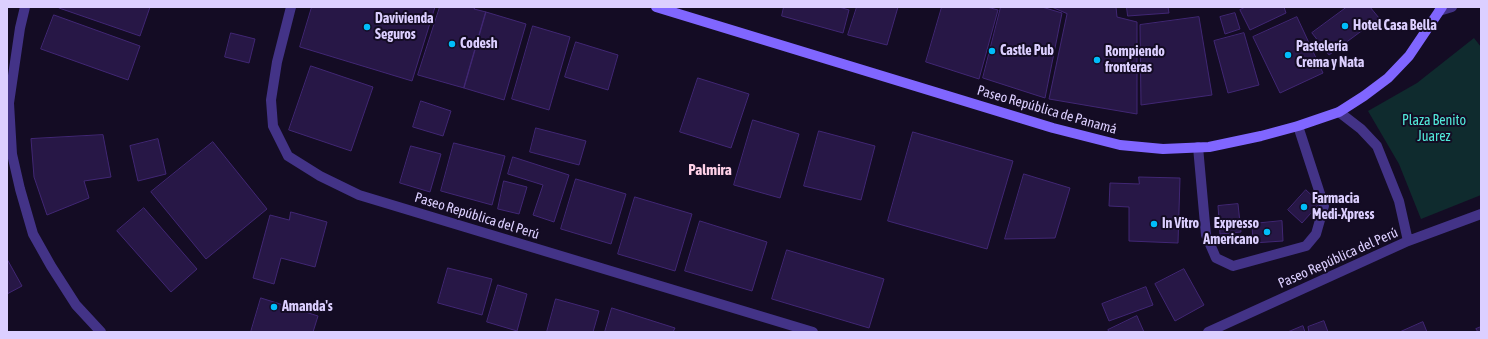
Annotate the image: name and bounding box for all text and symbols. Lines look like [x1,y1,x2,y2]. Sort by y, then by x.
place label: Davivienda Seguros [375,11,434,44]
place label: Hotel Casa Bella [1353,18,1437,34]
marker: Hotel Casa Bella [1340,21,1350,31]
marker: Davivienda Seguros [362,22,372,32]
place label: Codesh [460,36,498,52]
marker: Codesh [447,39,457,49]
place label: Pastelería Crema y Nata [1296,39,1364,72]
place label: Castle Pub [1000,43,1054,59]
place label: Rompiendo fronteras [1105,44,1165,76]
marker: Castle Pub [987,46,997,56]
marker: Pastelería Crema y Nata [1283,50,1293,60]
marker: Rompiendo fronteras [1092,55,1102,65]
street label: Paseo República de Panamá [975,82,1119,138]
park label: Plaza Benito Juarez [1402,113,1466,146]
district label: Palmira [688,161,732,179]
street label: Paseo República del Perú [413,189,541,243]
place label: Farmacia Medi-Xpress [1312,191,1374,224]
marker: Farmacia Medi-Xpress [1299,202,1309,212]
place label: In Vitro [1162,216,1199,232]
place label: Expresso Americano [1203,216,1259,248]
marker: In Vitro [1149,219,1159,229]
street label: Paseo República del Perú [1276,224,1400,292]
marker: Expresso Americano [1262,227,1272,237]
place label: Amanda's [282,299,333,315]
marker: Amanda's [269,302,279,312]

